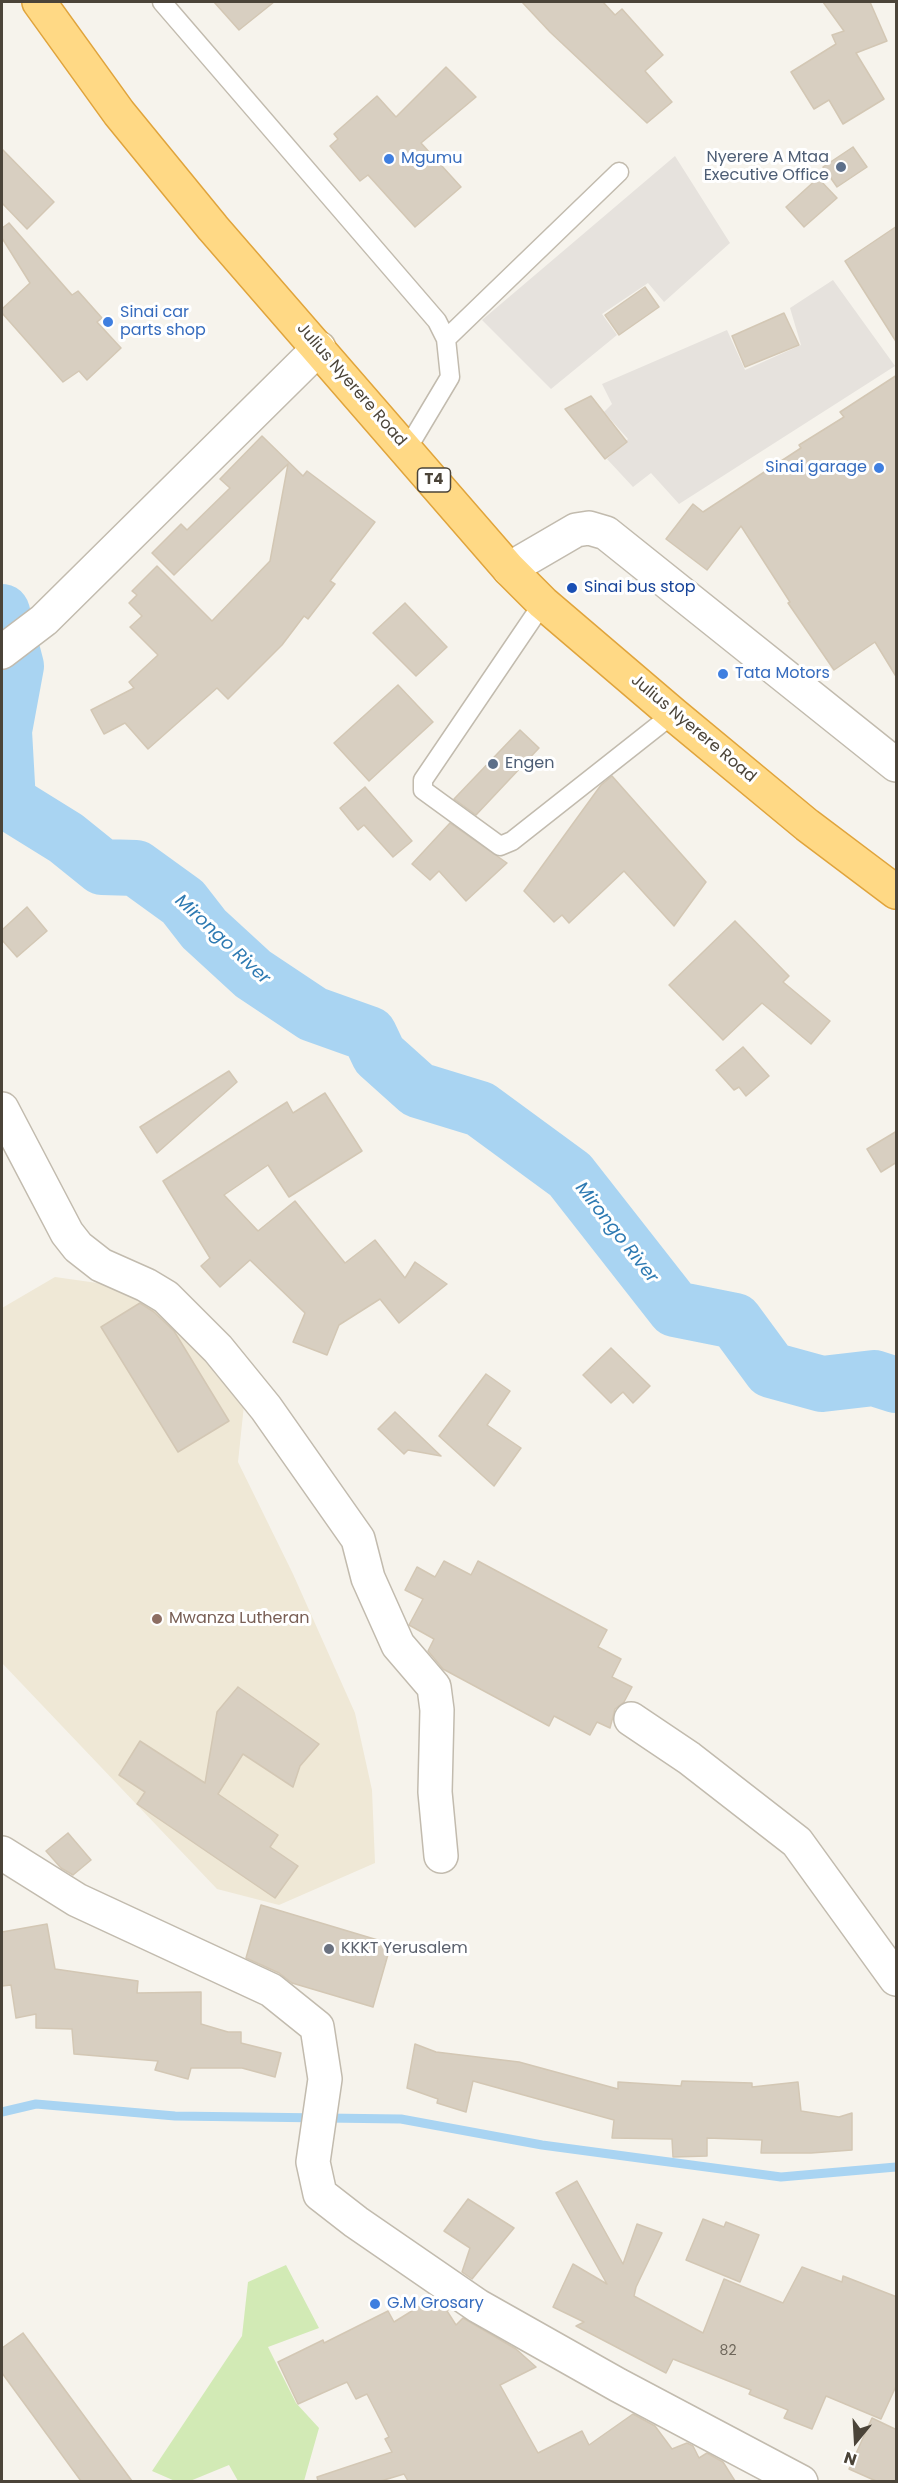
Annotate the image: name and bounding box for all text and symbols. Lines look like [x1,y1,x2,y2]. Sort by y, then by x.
place label: Nyerere A Mtaa Executive Office [704,148,829,186]
place label: Mgumu [401,149,463,169]
marker: Mgumu [382,152,396,166]
marker: Nyerere A Mtaa Executive Office [834,160,848,174]
place label: Sinai car parts shop [120,303,206,341]
marker: Sinai car parts shop [101,315,115,329]
street label: Julius Nyerere Road [292,319,410,451]
place label: Sinai garage [765,458,867,478]
marker: Sinai garage [872,461,886,475]
road number: T4 [418,468,450,492]
place label: Sinai bus stop [584,578,696,598]
marker: Sinai bus stop [565,581,579,595]
place label: Tata Motors [735,664,830,684]
marker: Tata Motors [716,667,730,681]
street label: Julius Nyerere Road [627,671,759,787]
place label: Engen [505,754,554,774]
marker: Engen [486,757,500,771]
water label: Mirongo River [170,890,274,990]
water label: Mirongo River [570,1178,662,1288]
place label: Mwanza Lutheran [169,1609,309,1629]
marker: Mwanza Lutheran [150,1612,164,1626]
place label: KKKT Yerusalem [341,1939,468,1959]
marker: KKKT Yerusalem [322,1942,336,1956]
place label: G.M Grosary [387,2294,484,2314]
marker: G.M Grosary [368,2297,382,2311]
house number: 82 [720,2343,736,2359]
north arrow [826,2411,886,2471]
text: N [841,2446,860,2471]

